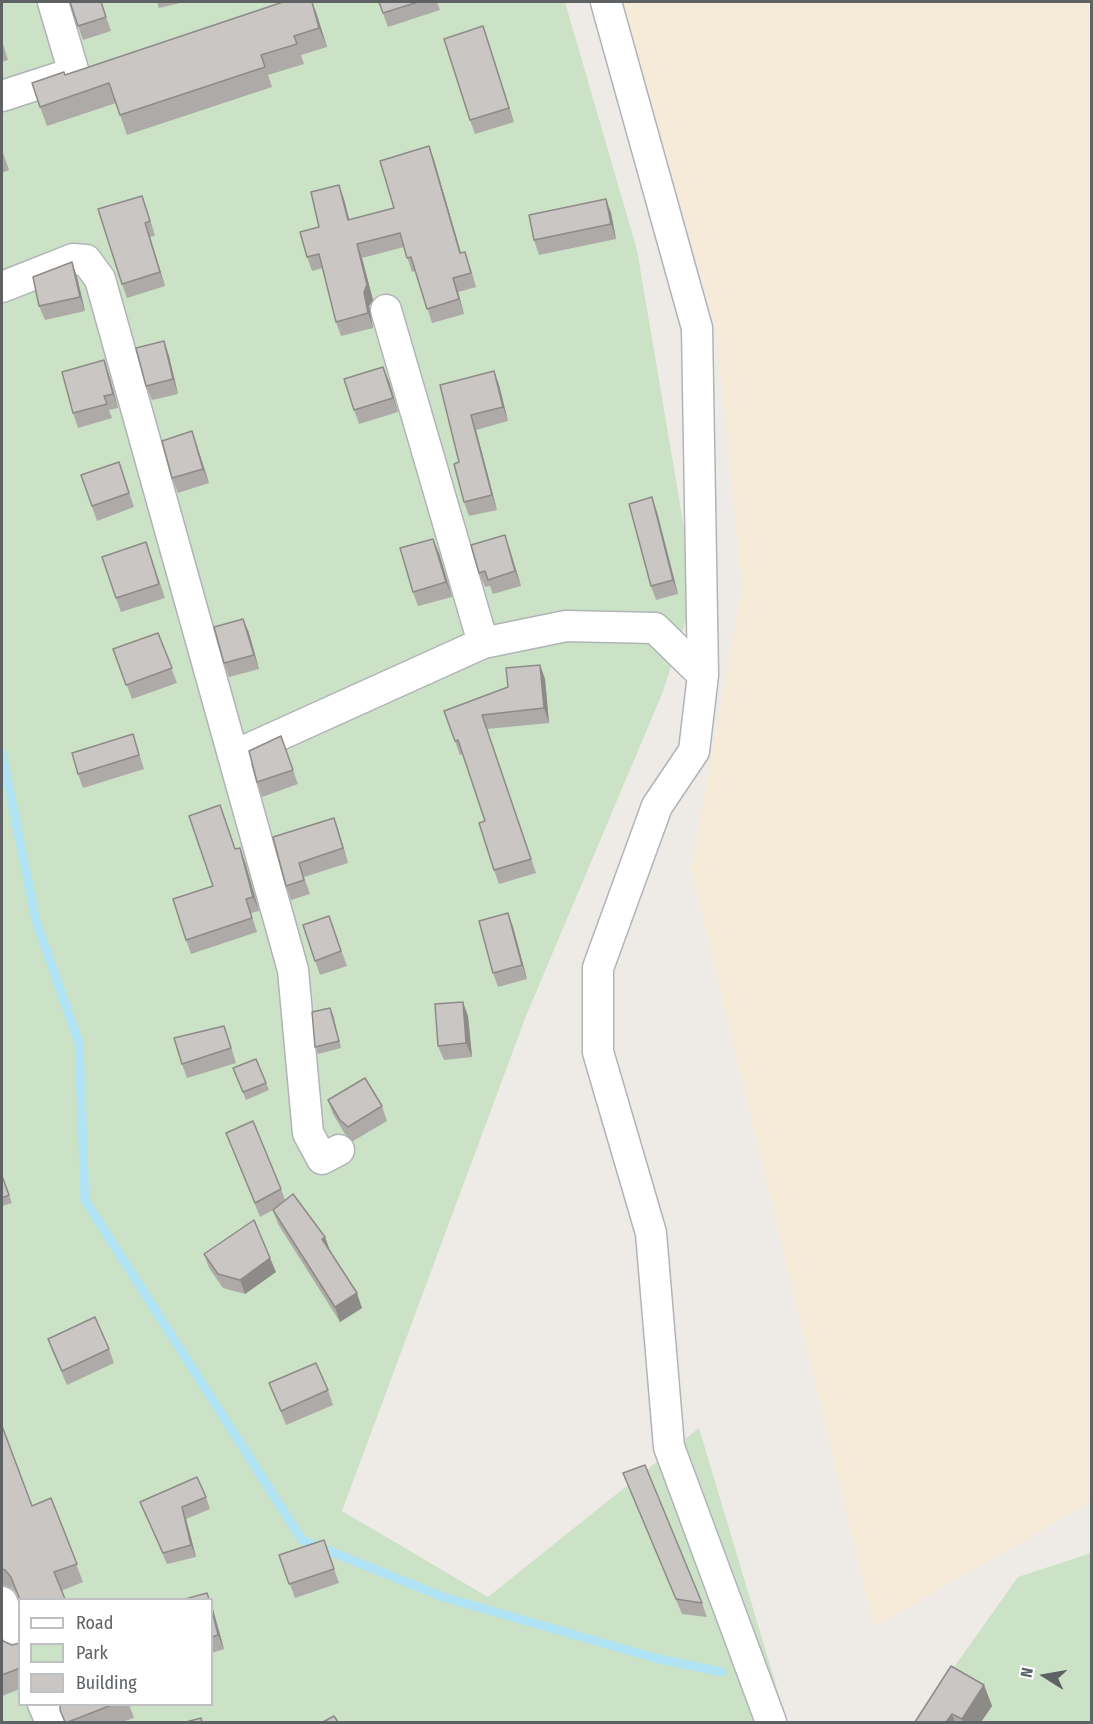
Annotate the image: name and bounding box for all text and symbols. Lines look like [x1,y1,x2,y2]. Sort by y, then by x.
legend [18,1598,213,1706]
text: Road [76,1612,113,1634]
text: Park [76,1642,108,1664]
north arrow [1015,1646,1075,1706]
text: N [1017,1666,1037,1679]
text: Building [76,1672,137,1694]

